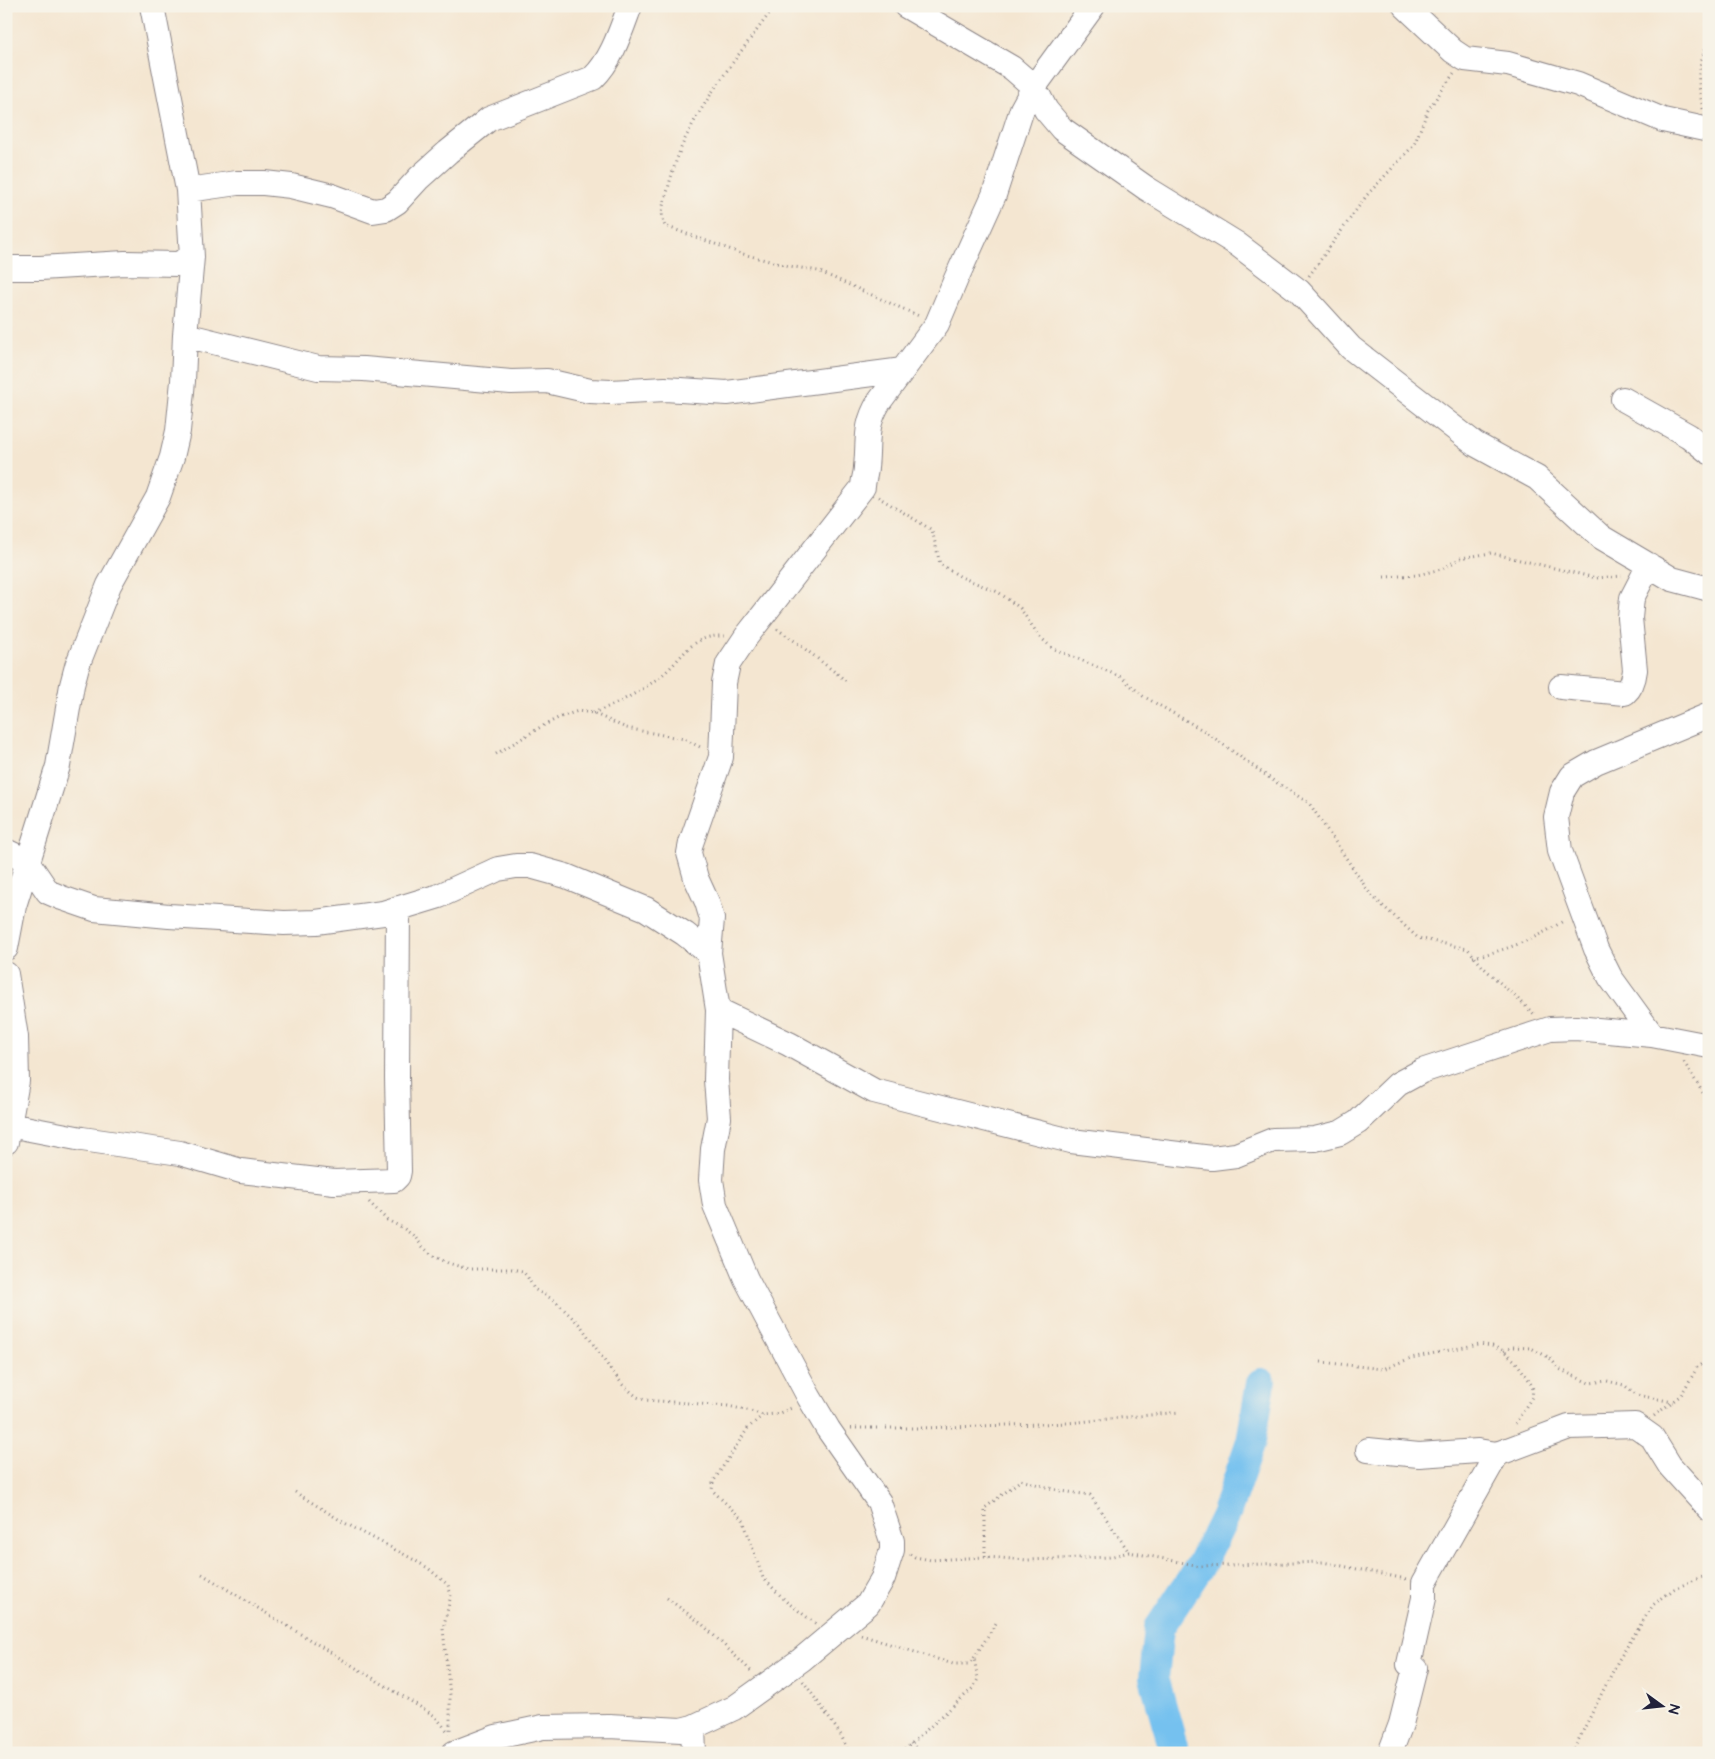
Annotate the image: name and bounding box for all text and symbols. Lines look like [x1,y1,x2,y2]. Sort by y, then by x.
north arrow [1638,1682,1688,1732]
text: N [1663,1702,1684,1716]

